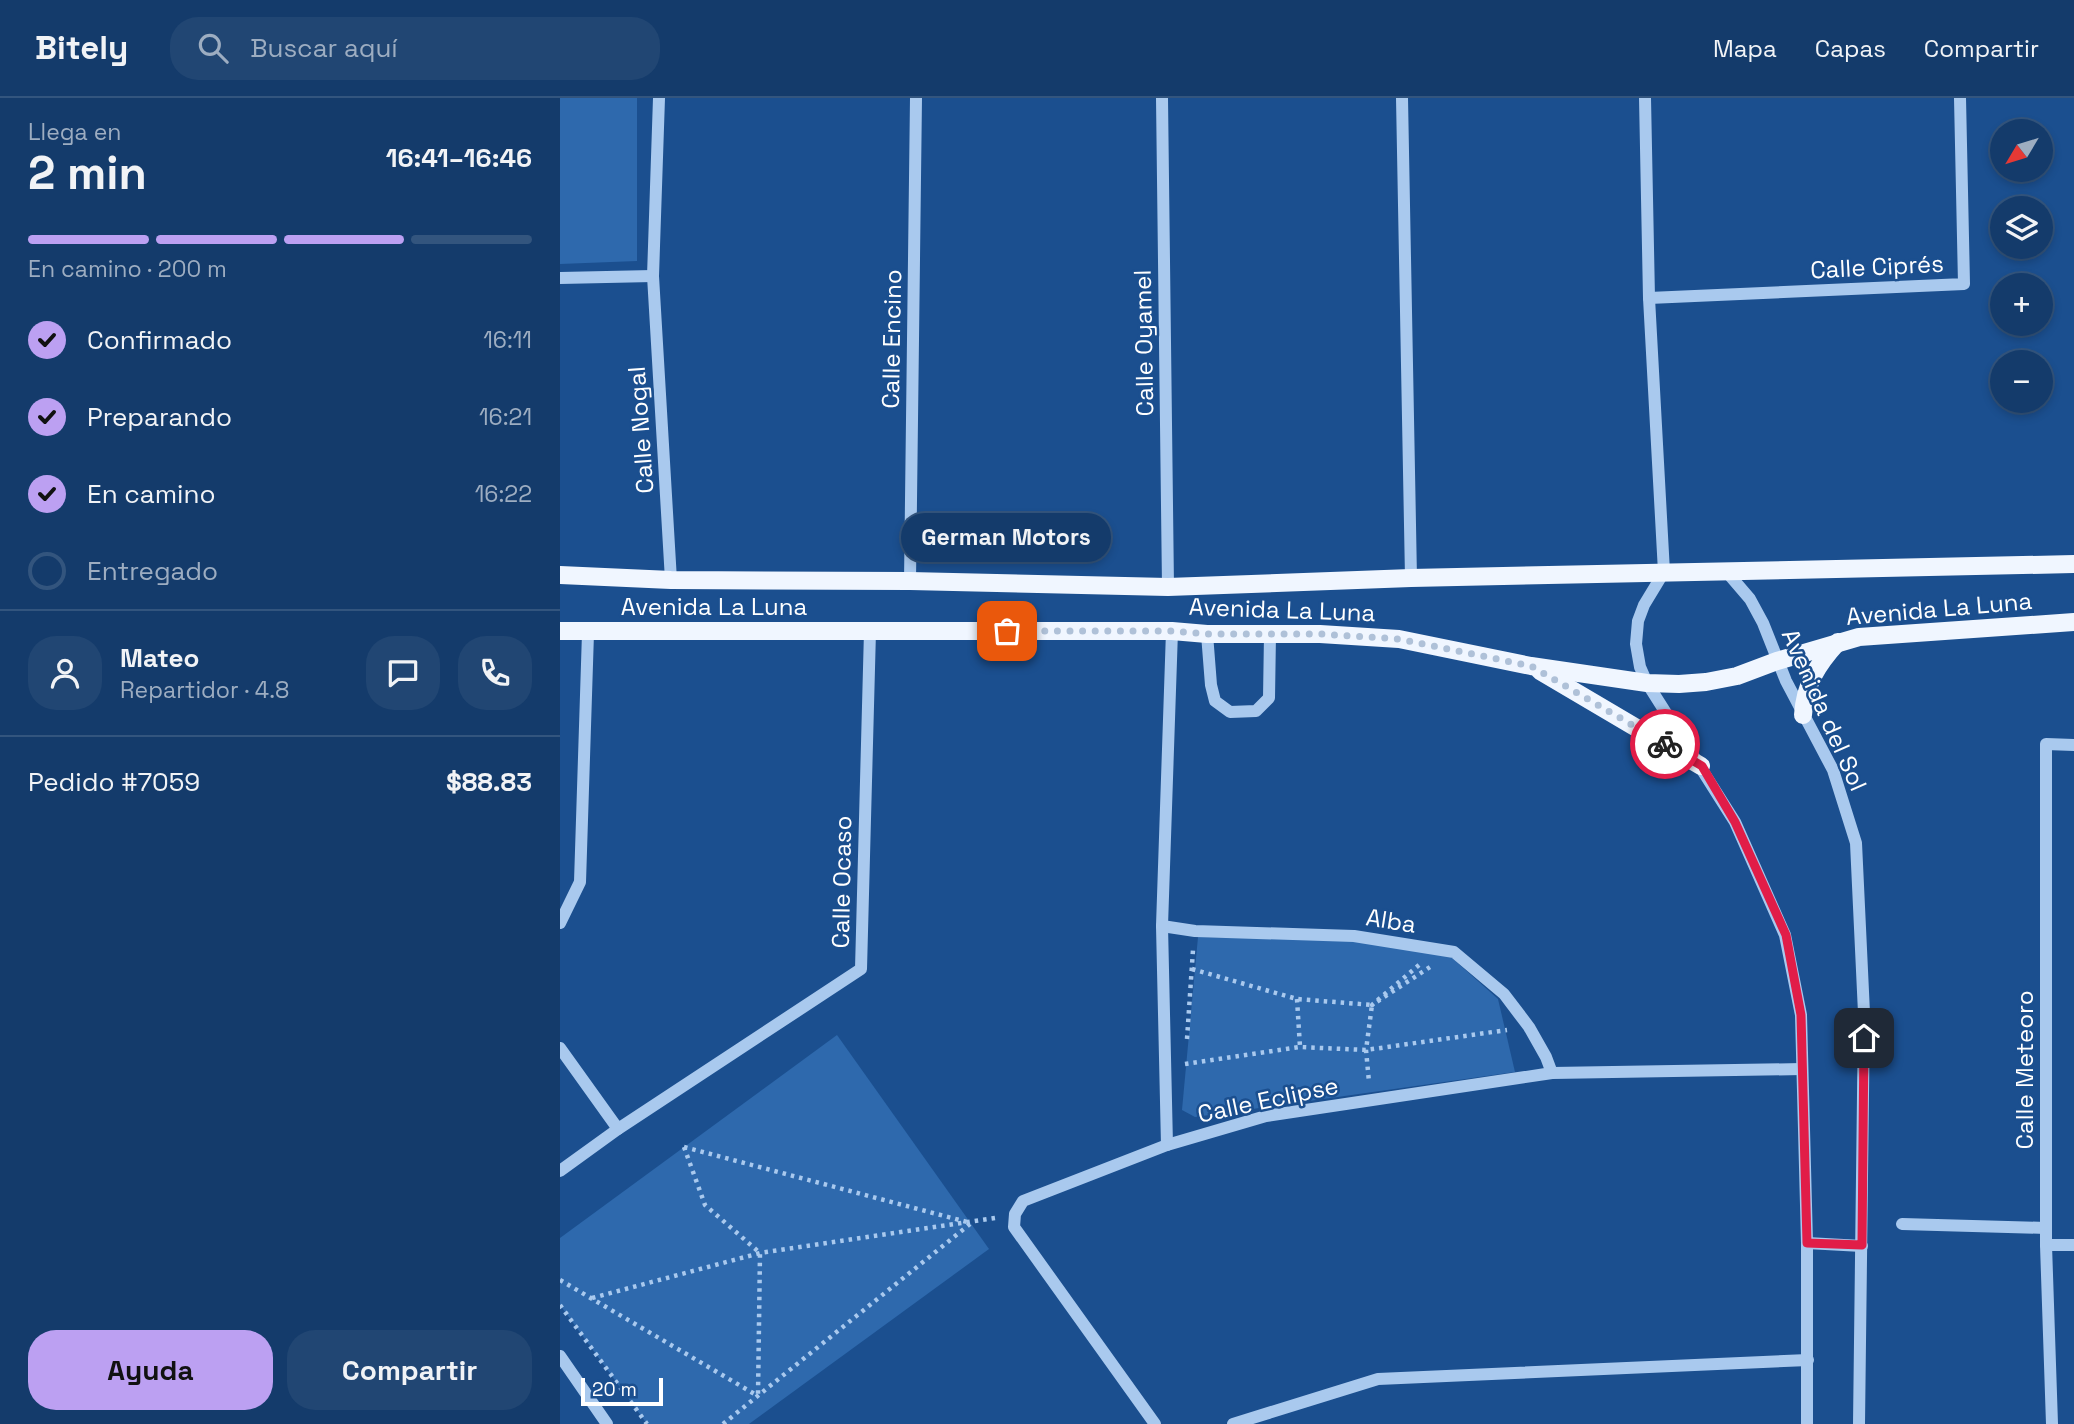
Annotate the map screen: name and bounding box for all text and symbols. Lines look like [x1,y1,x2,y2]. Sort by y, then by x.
search box [170,17,660,80]
text: Bitely [35,27,128,69]
icon: search [194,29,232,67]
text: Buscar aquí [250,31,398,65]
text: Mapa [1713,33,1777,64]
text: Capas [1815,33,1886,64]
text: Compartir [1924,33,2039,64]
text: Llega en [28,117,121,147]
north arrow [1990,119,2053,182]
map controls [1990,119,2053,413]
text: 16:41–16:46 [386,141,532,175]
text: 2 min [28,144,147,202]
button: layers [1990,196,2053,259]
street label: Calle Ciprés [1809,248,1944,285]
text: En camino · 200 m [28,254,227,284]
street label: Calle Encino [875,269,908,409]
street label: Calle Oyamel [1127,269,1160,417]
button: + [1990,273,2053,336]
icon: check [28,321,66,359]
text: Confirmado [87,323,232,357]
text: 16:11 [483,325,532,355]
button: − [1990,350,2053,413]
street label: Calle Nogal [621,366,660,495]
icon: check [28,398,66,436]
text: Preparando [87,400,232,434]
text: 16:21 [479,402,532,432]
icon: check [28,475,66,513]
text: En camino [87,477,216,511]
text: 16:22 [475,479,532,509]
callout: German Motors [902,512,1112,561]
text: German Motors [921,522,1091,552]
text: Entregado [87,554,218,588]
street label: Avenida La Luna [1845,585,2033,632]
street label: Avenida La Luna [621,591,808,622]
street label: Avenida La Luna [1188,591,1376,628]
pin [977,601,1037,661]
icon: bag [988,612,1026,650]
street label: Avenida del Sol [1775,624,1874,796]
button: person [28,636,102,710]
button: chat [366,636,440,710]
button: phone [458,636,532,710]
text: Mateo [120,641,199,675]
text: Repartidor · 4.8 [120,675,289,705]
courier [1630,709,1700,779]
icon: bike [1646,725,1684,763]
text: Pedido #7059 [28,765,200,799]
text: $88.83 [446,765,532,799]
street label: Calle Ocaso [825,815,858,949]
street label: Alba [1364,901,1419,940]
street label: Calle Meteoro [2009,991,2040,1149]
pin [1834,1008,1894,1068]
icon: home [1845,1019,1883,1057]
street label: Calle Eclipse [1195,1069,1341,1130]
button: Ayuda [28,1330,273,1410]
button: Compartir [287,1330,532,1410]
scale bar [581,1375,663,1407]
text: 20 m [592,1377,637,1402]

